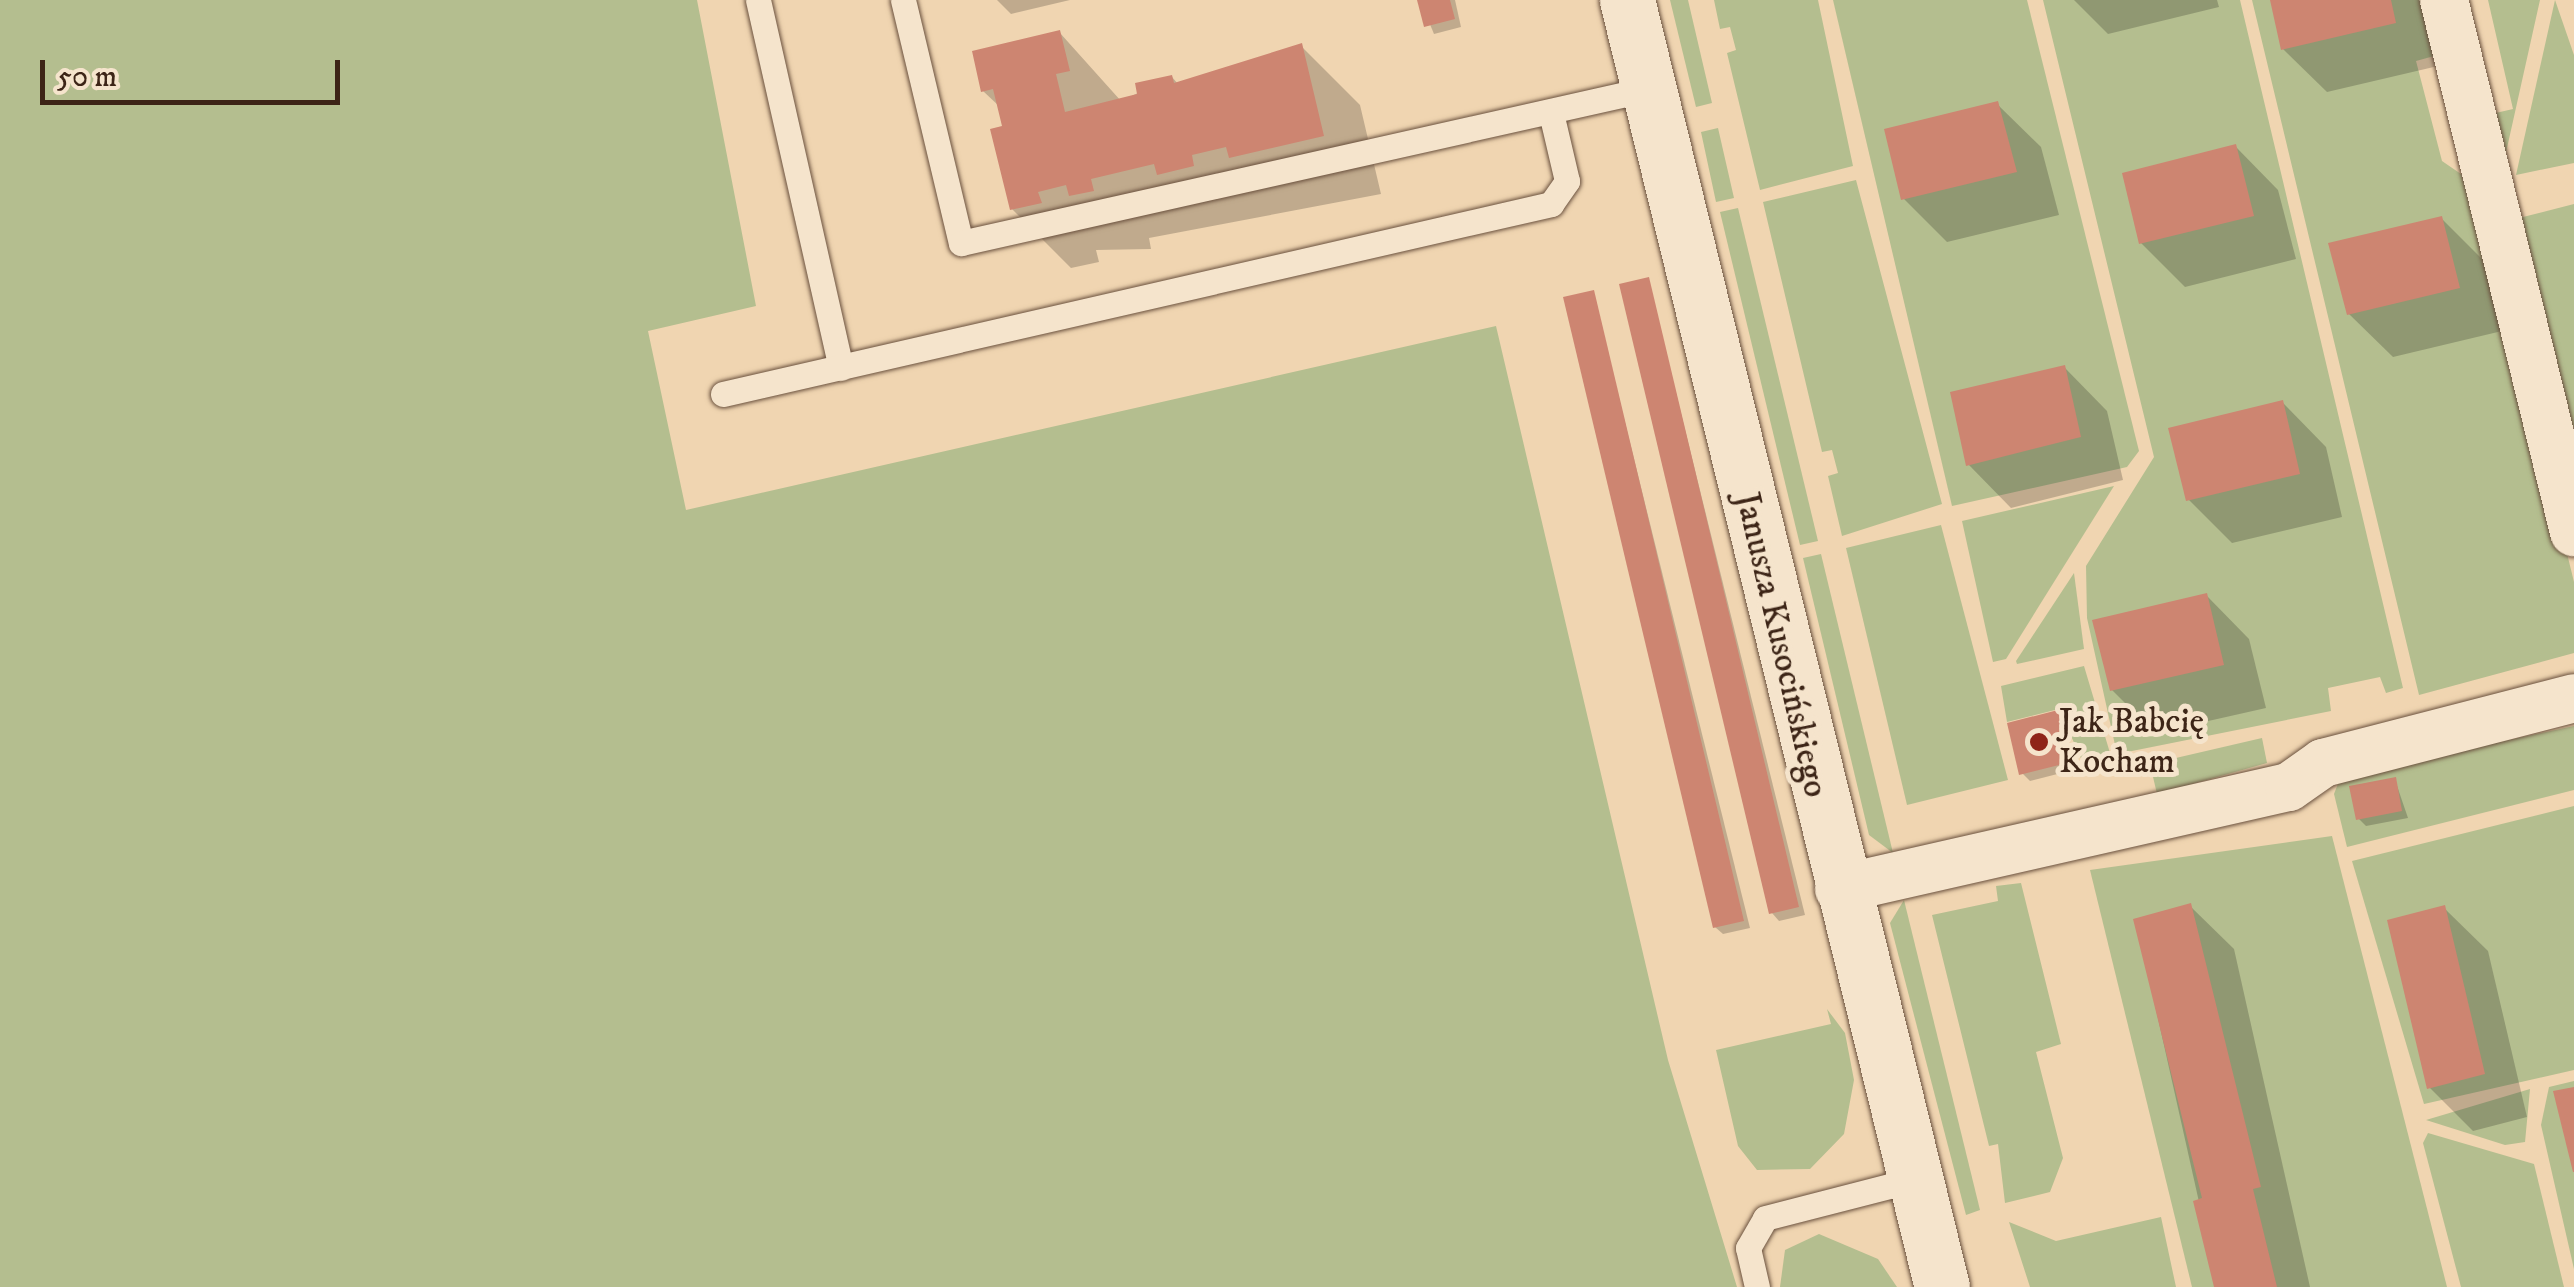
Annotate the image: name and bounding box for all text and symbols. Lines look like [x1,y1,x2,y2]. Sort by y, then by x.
scale bar [45,40,345,102]
text: 50 m [57,59,117,96]
street label: Janusza Kusocińskiego [1726,489,1836,801]
place label: Jak Babcię Kocham [2059,701,2204,783]
marker: Jak Babcię Kocham [2028,731,2050,753]

